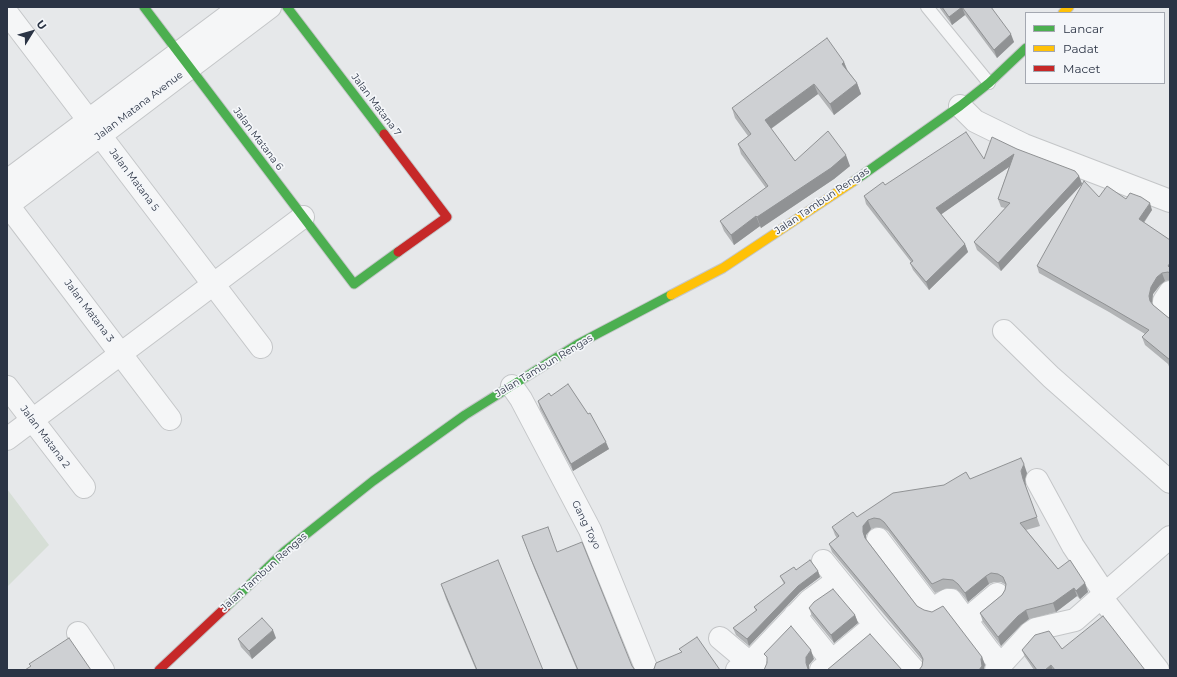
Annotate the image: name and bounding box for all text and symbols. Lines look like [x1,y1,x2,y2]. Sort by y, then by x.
north arrow [12,12,52,52]
legend [1025,12,1165,84]
text: U [33,17,50,32]
text: Lancar [1063,21,1104,36]
text: Padat [1063,41,1099,56]
text: Macet [1063,61,1100,76]
street label: Jalan Matana Avenue [93,69,185,143]
street label: Jalan Matana 7 [349,71,403,139]
street label: Jalan Matana 6 [231,105,285,173]
street label: Jalan Matana 5 [107,146,161,214]
street label: Jalan Tambun Rengas [772,165,872,237]
street label: Jalan Matana 3 [62,277,116,345]
street label: Jalan Tambun Rengas [493,332,595,400]
street label: Jalan Matana 2 [18,403,72,471]
street label: Gang Toyo [569,499,603,551]
street label: Jalan Tambun Rengas [219,530,309,614]

